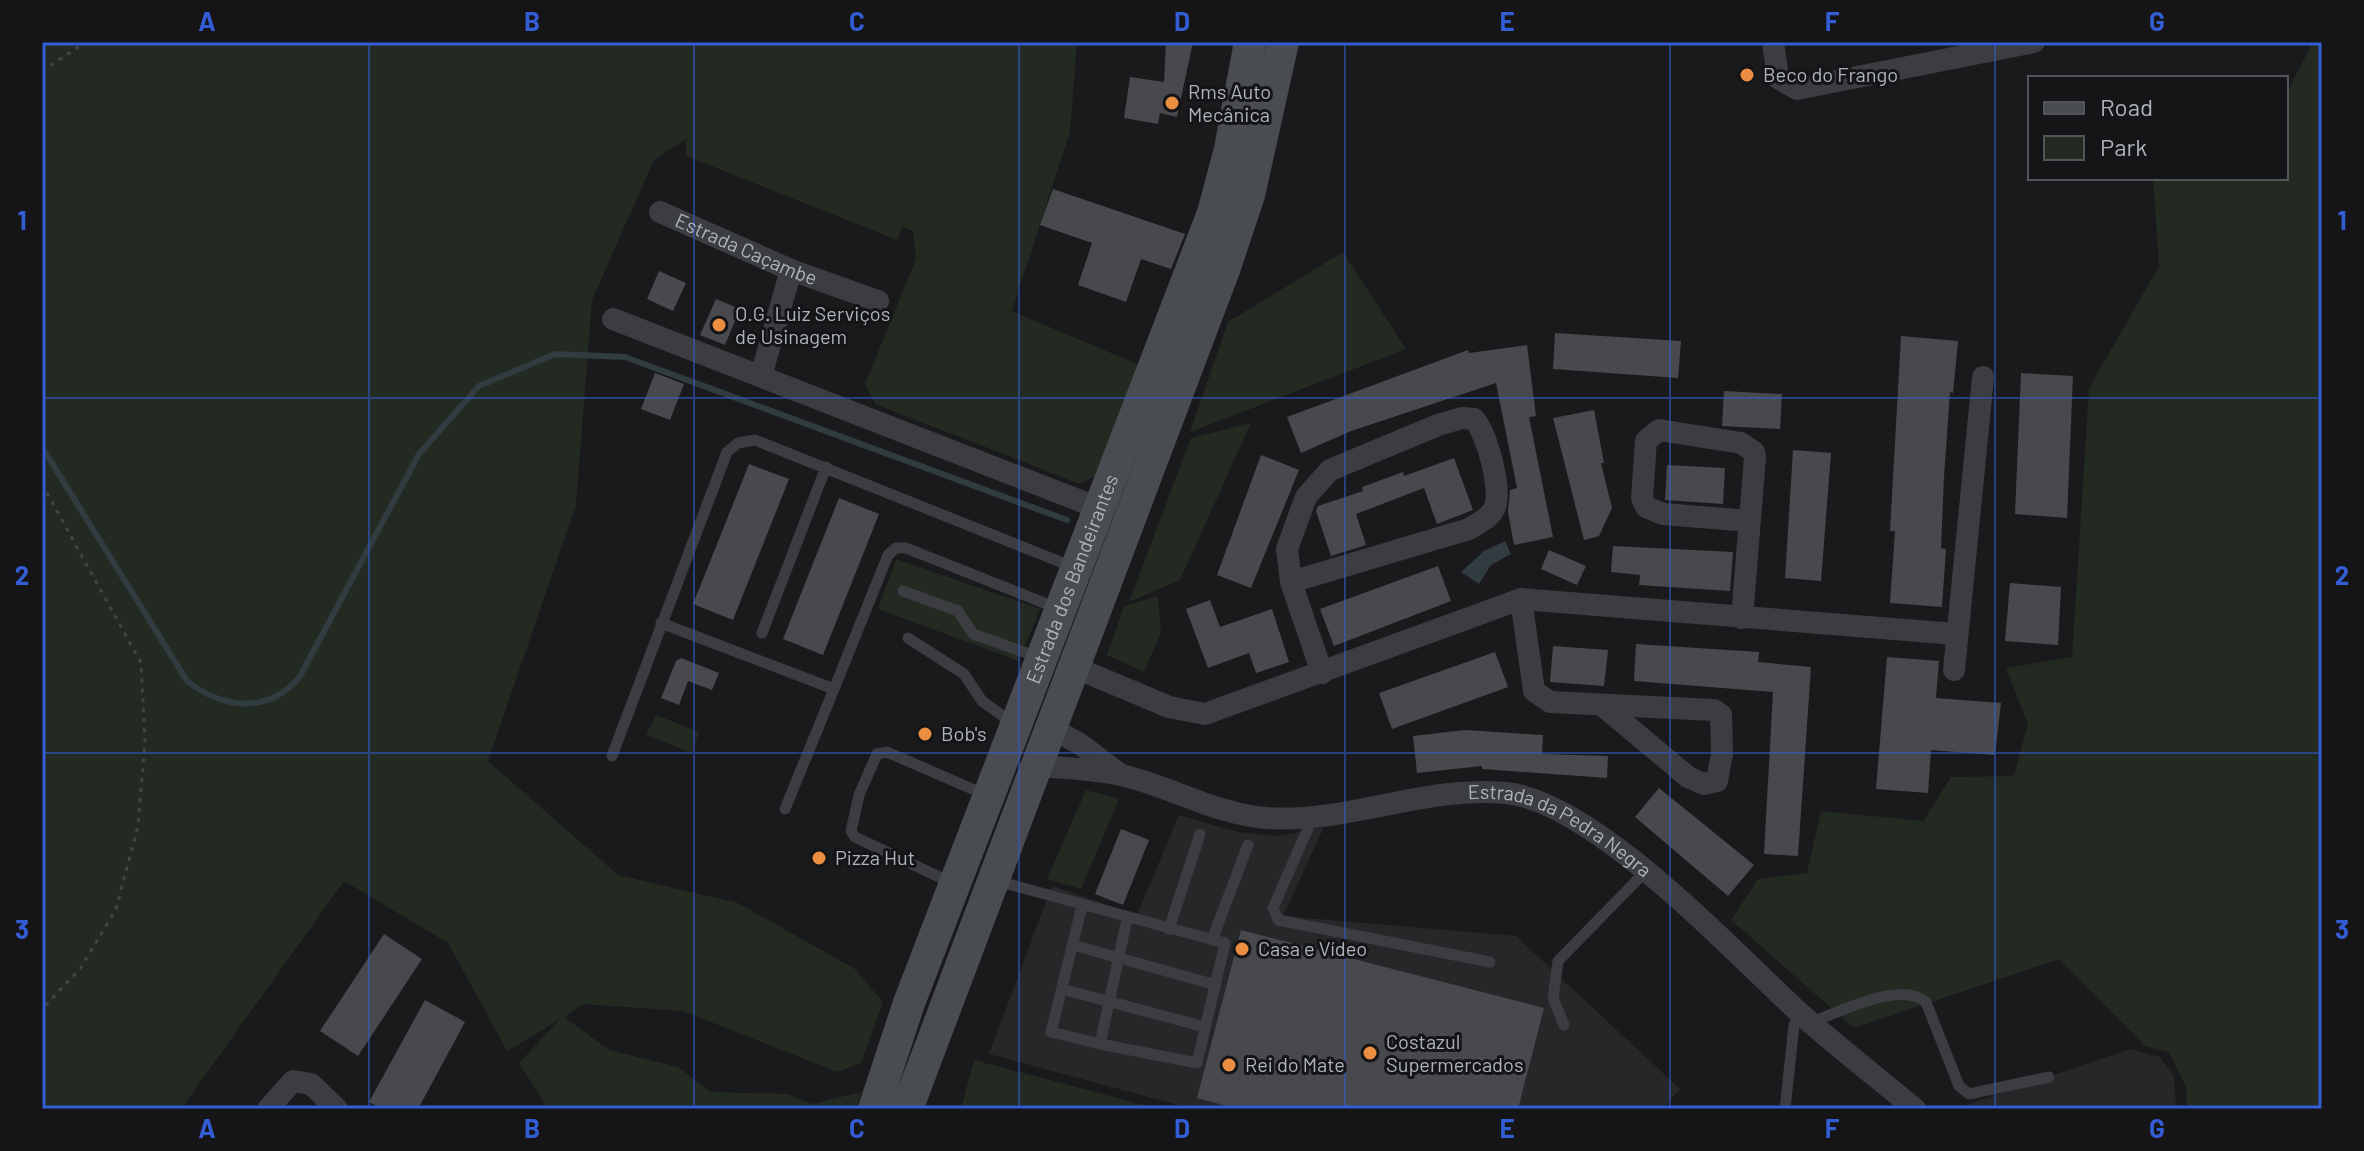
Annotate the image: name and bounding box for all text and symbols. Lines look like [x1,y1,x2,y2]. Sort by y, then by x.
text: A [198,5,216,36]
text: B [524,5,540,36]
text: C [849,5,865,36]
text: D [1174,5,1190,36]
text: E [1499,5,1515,36]
text: F [1825,5,1840,36]
text: G [2149,5,2165,36]
place label: Beco do Frango [1763,62,1898,86]
marker: Beco do Frango [1738,66,1756,84]
legend [2028,76,2288,180]
place label: Rms Auto Mecânica [1188,79,1271,126]
text: Road [2100,92,2153,121]
marker: Rms Auto Mecânica [1163,94,1181,112]
text: Park [2100,132,2147,161]
text: 1 [17,204,27,235]
text: 1 [2337,204,2347,235]
street label: Estrada Caçambe [672,207,821,289]
place label: O.G. Luiz Serviços de Usinagem [735,301,890,348]
marker: O.G. Luiz Serviços de Usinagem [710,316,728,334]
street label: Estrada dos Bandeirantes [1020,470,1122,687]
text: 2 [15,559,29,590]
text: 2 [2335,559,2349,590]
place label: Bob's [941,721,987,745]
marker: Bob's [916,725,934,743]
street label: Estrada da Pedra Negra [1467,779,1657,882]
place label: Pizza Hut [835,845,915,869]
marker: Pizza Hut [810,849,828,867]
text: 3 [15,913,29,944]
text: 3 [2335,913,2349,944]
place label: Casa e Vídeo [1258,936,1367,960]
marker: Casa e Vídeo [1233,940,1251,958]
place label: Costazul Supermercados [1386,1029,1524,1076]
marker: Costazul Supermercados [1361,1044,1379,1062]
place label: Rei do Mate [1245,1052,1345,1076]
marker: Rei do Mate [1220,1056,1238,1074]
text: A [198,1112,216,1143]
text: B [524,1112,540,1143]
text: C [849,1112,865,1143]
text: D [1174,1112,1190,1143]
text: E [1499,1112,1515,1143]
text: F [1825,1112,1840,1143]
text: G [2149,1112,2165,1143]

